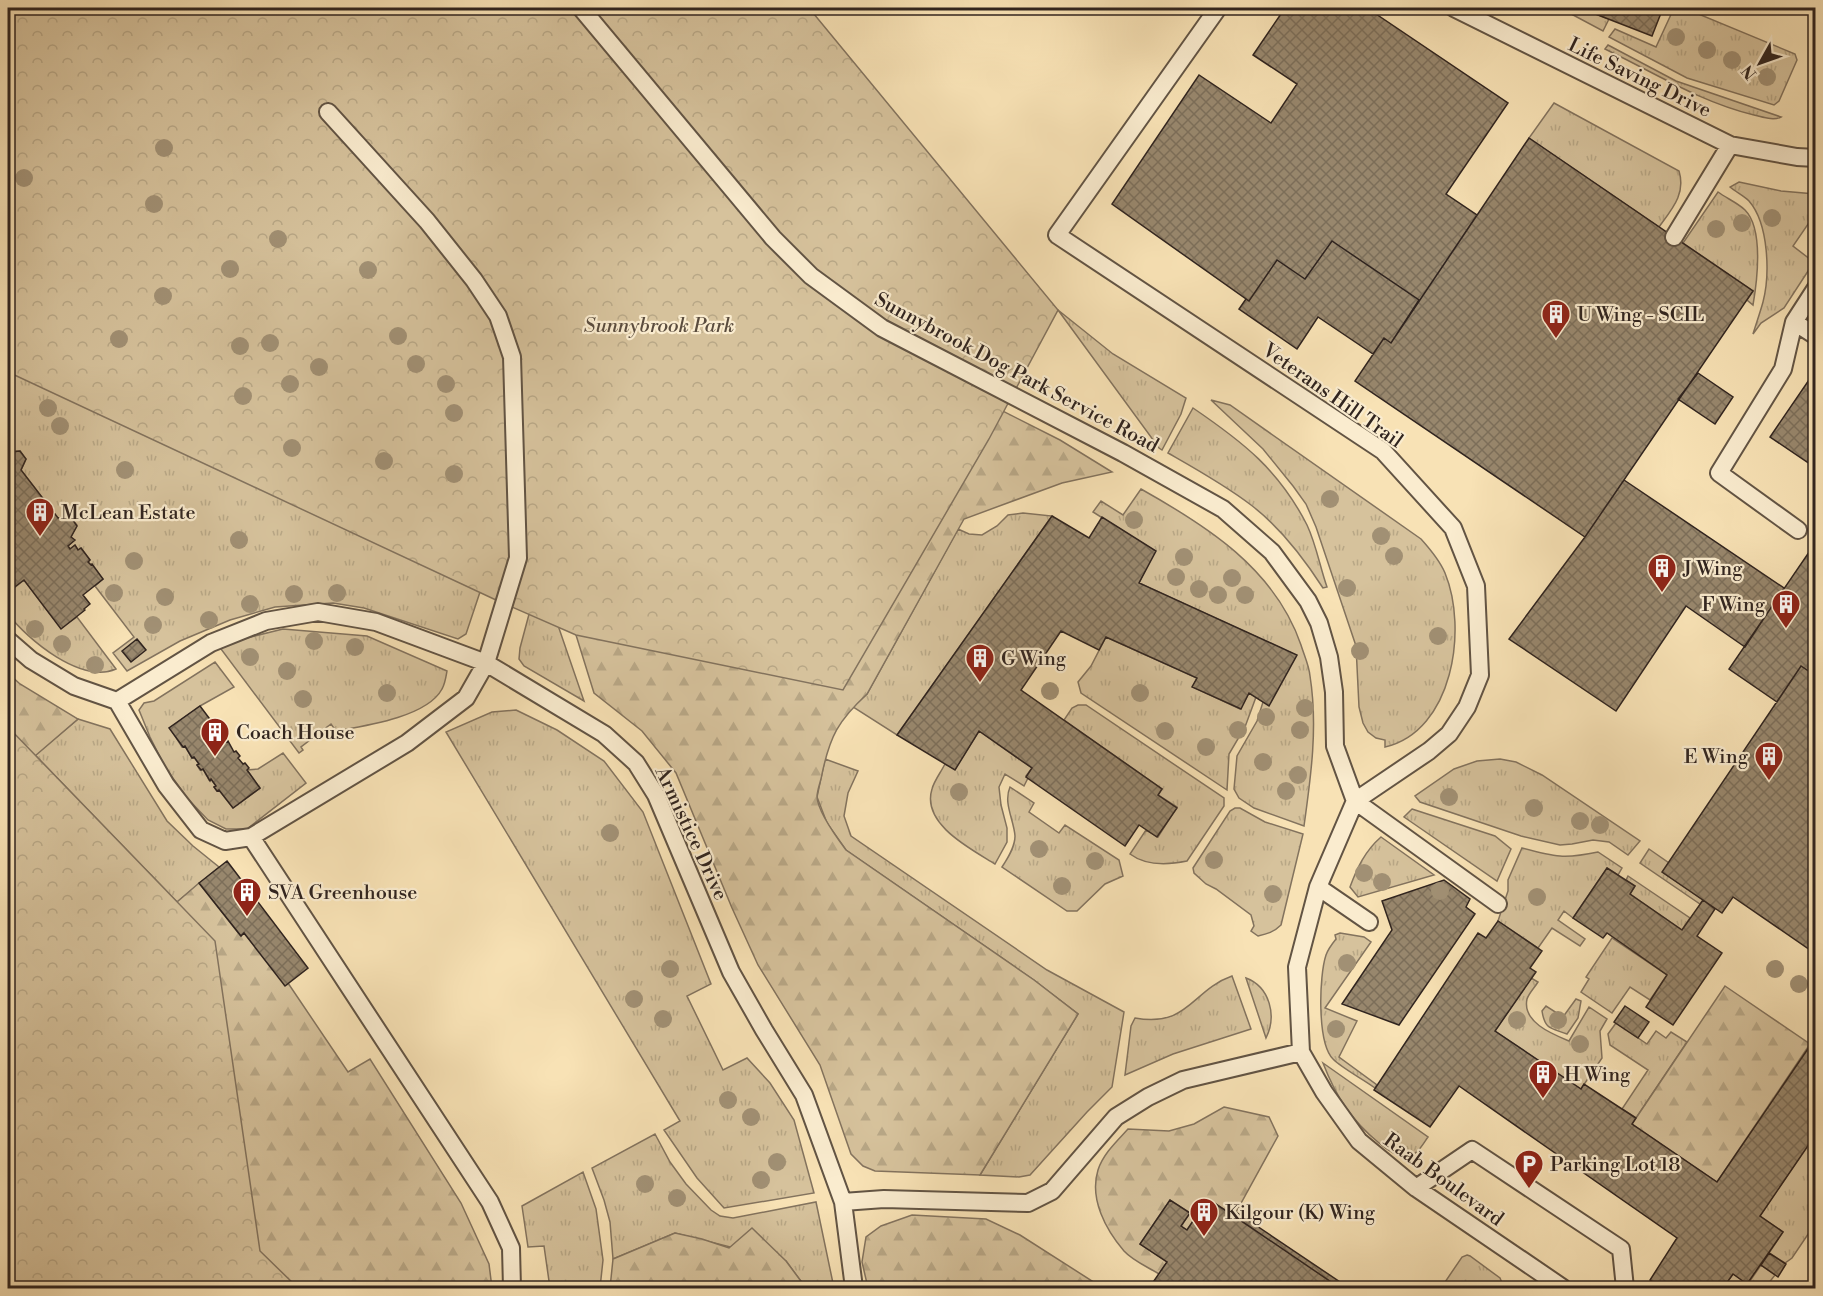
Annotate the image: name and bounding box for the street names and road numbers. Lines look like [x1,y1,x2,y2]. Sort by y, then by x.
street label: Life Saving Drive [1564,33,1715,124]
street label: Sunnybrook Dog Park Service Road [870,288,1163,459]
street label: Veterans Hill Trail [1256,338,1407,454]
street label: Armistice Drive [648,762,733,905]
street label: Raab Boulevard [1378,1128,1509,1233]

